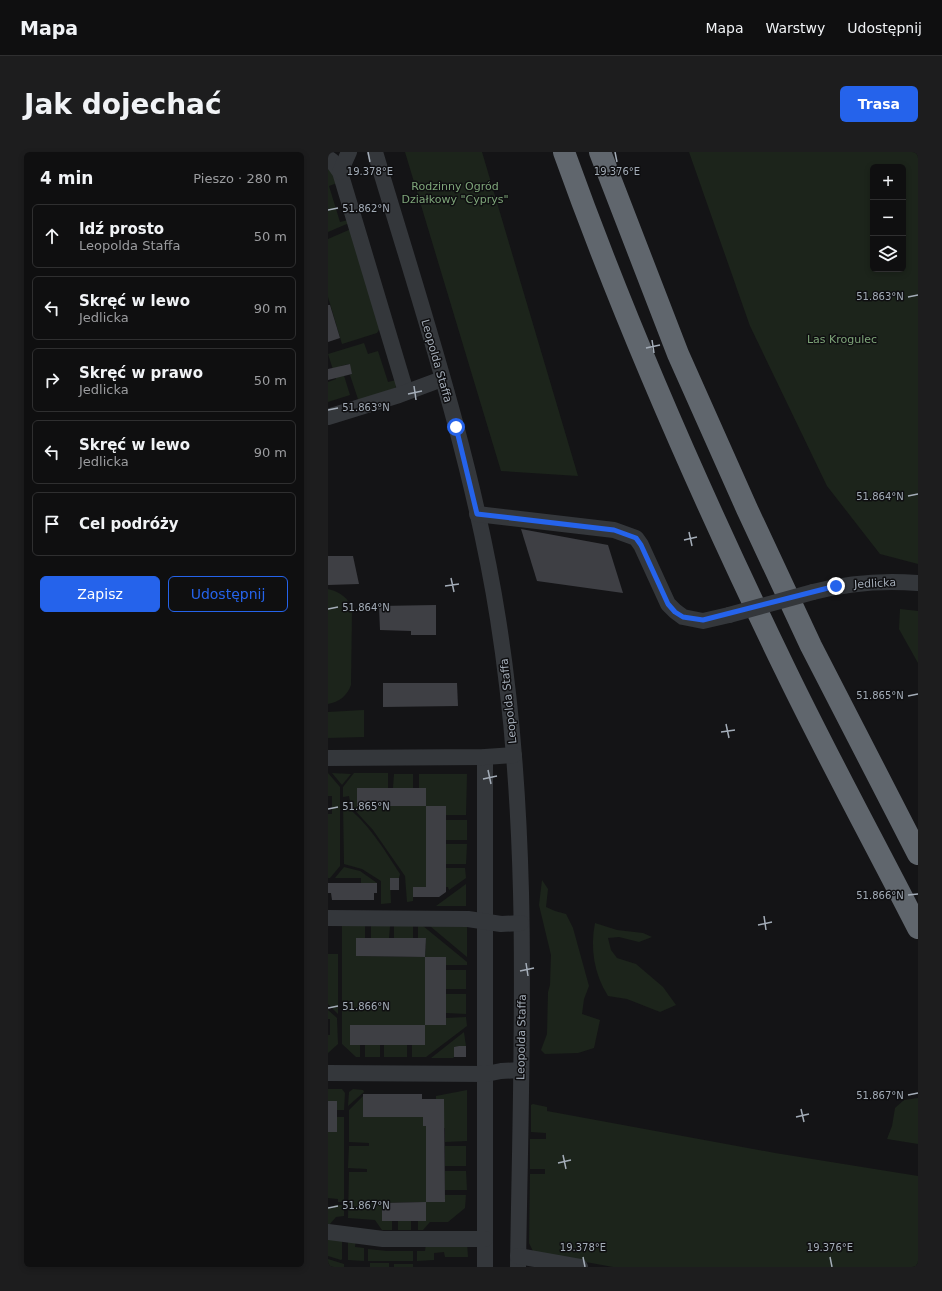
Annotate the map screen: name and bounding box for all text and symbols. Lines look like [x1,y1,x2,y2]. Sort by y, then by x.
text: Mapa [20,17,78,39]
text: Mapa [705,20,744,36]
text: Warstwy [766,20,825,36]
text: Udostępnij [847,20,922,36]
button: Trasa [840,86,918,122]
text: Jak dojechać [24,88,222,121]
map controls [870,164,906,272]
button: + [870,164,906,200]
text: 19.378°E [347,166,393,177]
text: 19.376°E [594,166,640,177]
text: 4 min [40,168,93,188]
text: Pieszo · 280 m [193,171,288,186]
park label: Rodzinny Ogród Działkowy "Cyprys" [402,180,508,206]
button: − [870,200,906,236]
text: 51.862°N [342,203,390,214]
text: Idź prosto [79,220,164,238]
icon: ahead [41,225,63,247]
text: 50 m [254,229,287,244]
button: layers [870,236,906,272]
text: Leopolda Staffa [79,238,180,253]
text: 51.863°N [856,291,904,302]
text: Skręć w lewo [79,292,190,310]
icon: left [41,297,63,319]
text: 90 m [254,301,287,316]
text: Jedlicka [79,310,129,325]
street label: Leopolda Staffa [418,318,455,404]
park label: Las Krogulec [807,333,877,346]
text: Skręć w prawo [79,364,203,382]
icon: right [41,369,63,391]
text: 50 m [254,373,287,388]
text: Jedlicka [79,382,129,397]
text: 51.863°N [342,402,390,413]
route start [447,418,465,436]
text: Skręć w lewo [79,436,190,454]
icon: left [41,441,63,463]
text: 90 m [254,445,287,460]
text: Jedlicka [79,454,129,469]
text: 51.864°N [856,491,904,502]
icon: arrive [41,513,63,535]
text: Cel podróży [79,515,179,533]
button: Zapisz [40,576,160,612]
button: Udostępnij [168,576,288,612]
street label: Jedlicka [853,576,896,591]
route end [827,577,845,595]
text: 51.864°N [342,602,390,613]
street label: Leopolda Staffa [498,658,519,744]
text: 51.865°N [856,690,904,701]
text: 51.865°N [342,801,390,812]
text: 51.866°N [856,890,904,901]
street label: Leopolda Staffa [514,994,529,1080]
text: 51.866°N [342,1001,390,1012]
text: 51.867°N [856,1090,904,1101]
text: 51.867°N [342,1200,390,1211]
text: 19.378°E [560,1242,606,1253]
text: 19.376°E [807,1242,853,1253]

